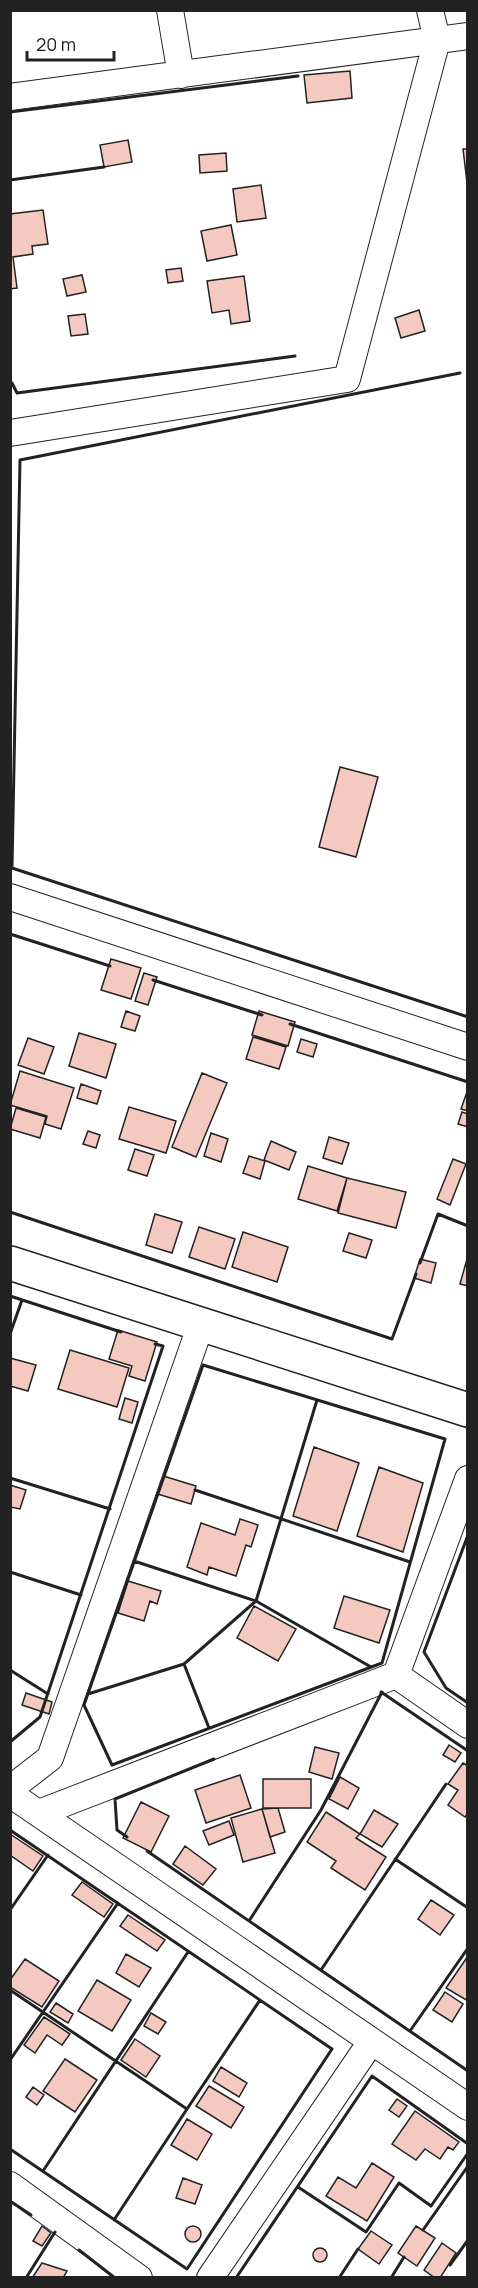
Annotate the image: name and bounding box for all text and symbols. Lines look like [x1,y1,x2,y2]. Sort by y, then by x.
scale bar [27,24,114,62]
text: 20 m [36,32,76,56]

